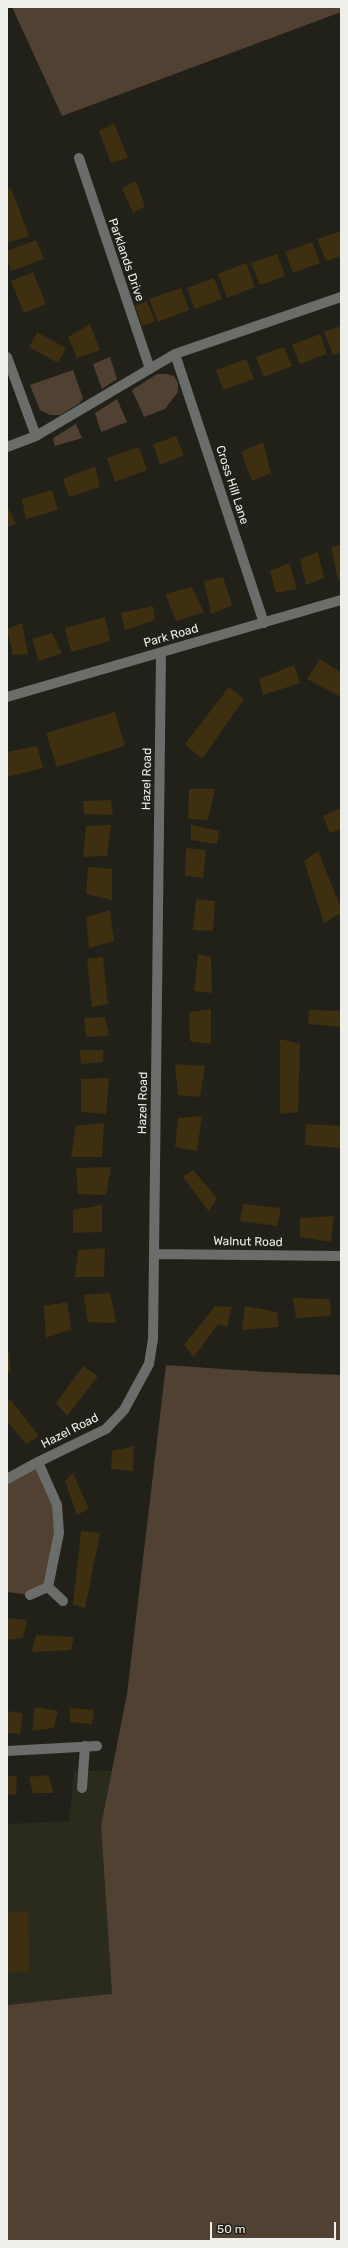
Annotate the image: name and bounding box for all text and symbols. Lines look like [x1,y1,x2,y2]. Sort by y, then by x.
street label: Parklands Drive [105,217,147,303]
street label: Cross Hill Lane [212,444,252,526]
street label: Park Road [142,621,200,651]
street label: Hazel Road [139,748,155,810]
street label: Hazel Road [135,1072,151,1134]
street label: Walnut Road [213,1234,283,1250]
street label: Hazel Road [39,1410,101,1452]
scale bar [212,2214,338,2240]
text: 50 m [217,2222,245,2236]

